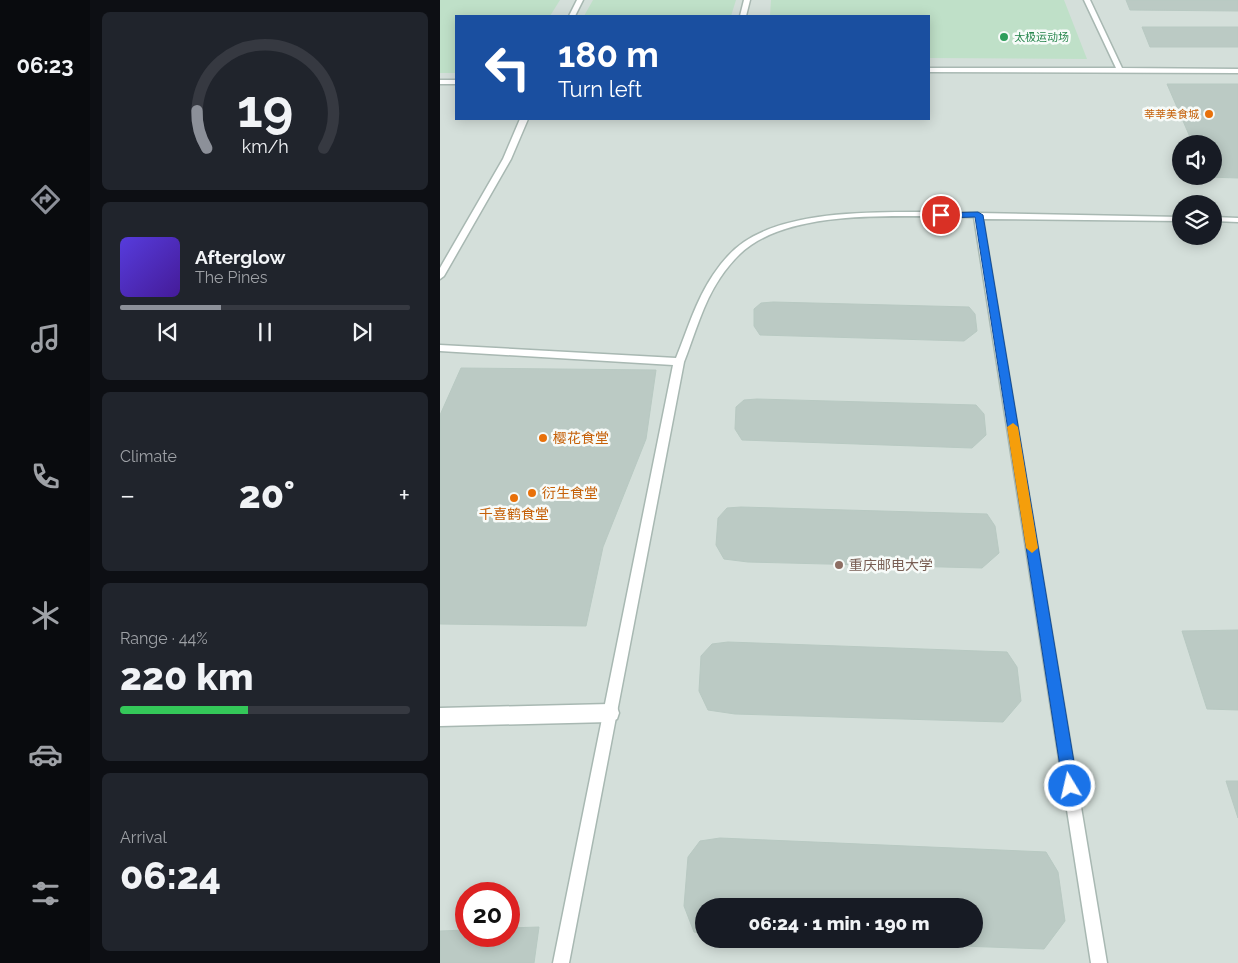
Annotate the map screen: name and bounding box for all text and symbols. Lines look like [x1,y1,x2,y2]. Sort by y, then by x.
marker: 太极运动场 [998,31,1010,43]
place label: 太极运动场 [1014,31,1069,44]
text: 180 m [558,34,659,75]
icon: left [475,35,540,100]
text: 06:23 [17,52,73,78]
text: Turn left [558,76,642,102]
text: 19 [237,78,293,139]
place label: 莘莘美食城 [1144,108,1199,121]
marker: 莘莘美食城 [1203,108,1215,120]
map controls [1172,135,1222,245]
button: sound [1172,135,1222,185]
text: km/h [241,136,289,157]
icon: directions [28,182,63,217]
pin [920,194,962,236]
button: layers [1172,195,1222,245]
icon: arrive [927,201,955,229]
text: Afterglow [195,246,285,268]
text: The Pines [195,268,267,287]
icon: previous [154,318,182,346]
icon: pause [251,318,279,346]
icon: next [348,318,376,346]
icon: music [28,321,63,356]
place label: 樱花食堂 [553,430,609,446]
marker: 樱花食堂 [537,432,549,444]
text: Climate [120,447,177,466]
icon: phone [28,459,63,494]
text: 20° [239,472,295,517]
text: − [120,479,135,512]
text: + [398,479,410,512]
place label: 衍生食堂 [542,485,598,501]
marker: 衍生食堂 [526,487,538,499]
marker: 千喜鹤食堂 [508,492,520,504]
place label: 千喜鹤食堂 [479,506,549,522]
place label: 重庆邮电大学 [849,557,933,573]
marker: 重庆邮电大学 [833,559,845,571]
icon: climate [28,598,63,633]
text: Range · 44% [120,629,208,648]
text: 220 km [120,654,253,699]
icon: car [28,737,63,772]
position arrow [1043,759,1095,811]
text: Arrival [120,828,167,847]
text: 06:24 [120,853,221,898]
icon: filters [28,876,63,911]
speed limit sign: 20 [455,882,520,947]
text: 06:24 · 1 min · 190 m [749,912,929,934]

